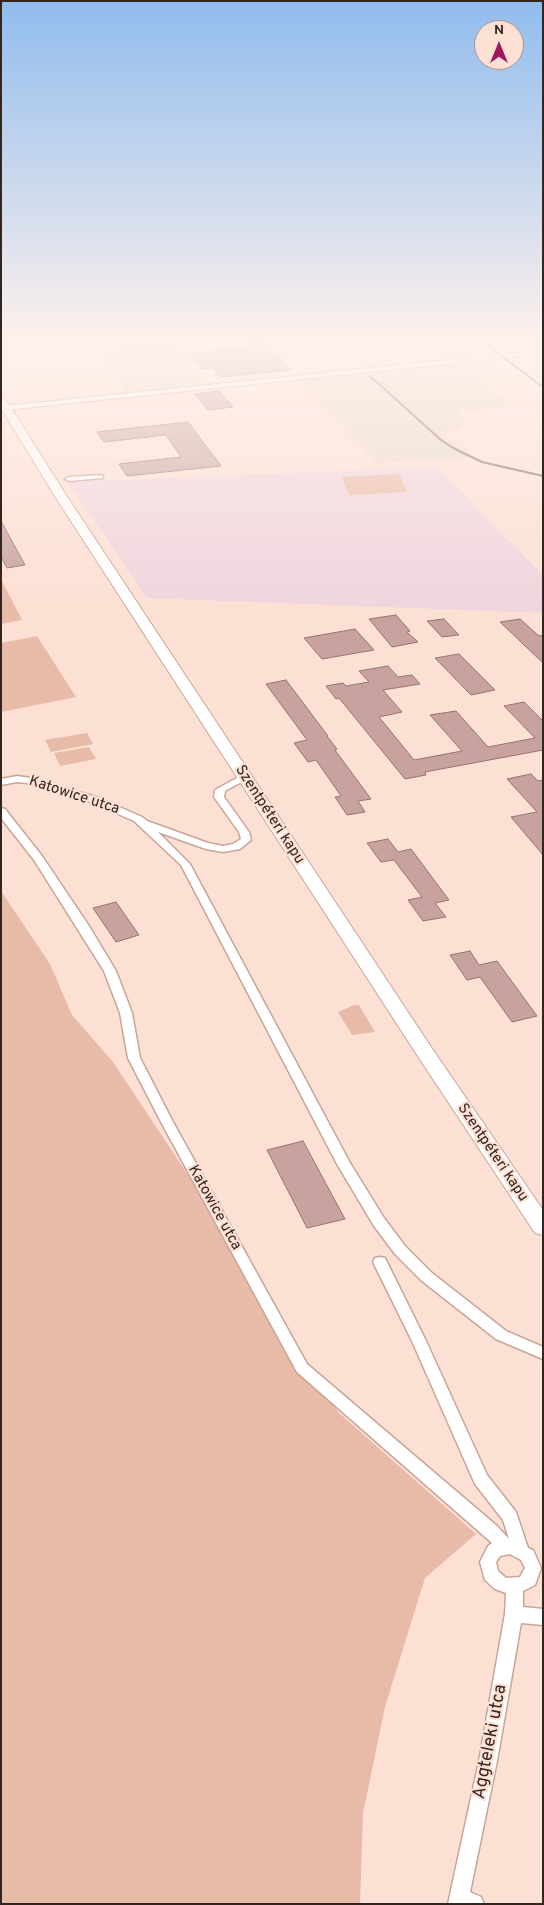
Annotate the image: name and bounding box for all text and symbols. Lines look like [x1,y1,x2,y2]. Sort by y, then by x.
north arrow [474,20,524,70]
text: N [494,22,504,39]
street label: Szentpéteri kapu [230,762,308,868]
street label: Katowice utca [27,773,121,819]
street label: Szentpéteri kapu [453,1101,531,1205]
street label: Katowice utca [183,1163,245,1253]
street label: Aggteleki utca [469,1683,513,1801]

